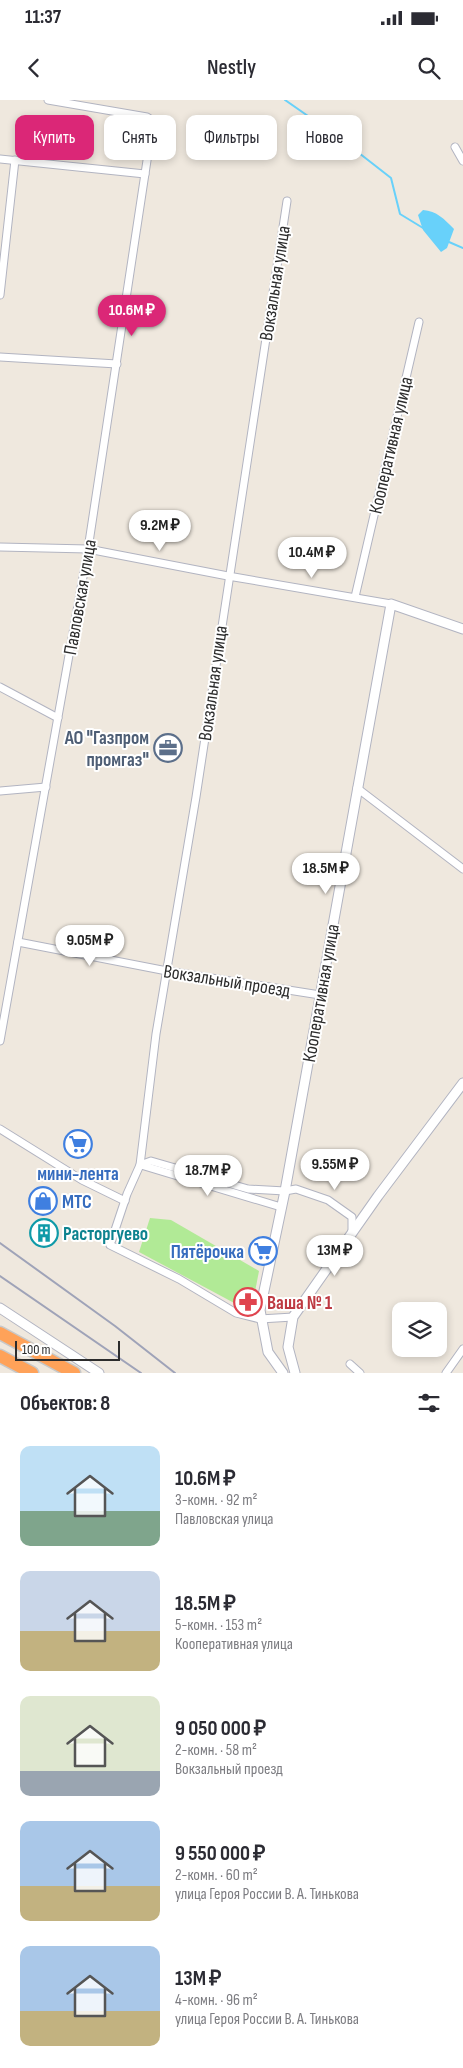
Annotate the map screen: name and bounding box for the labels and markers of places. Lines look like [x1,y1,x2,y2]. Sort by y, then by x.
pin: 10.6M ₽ [86,294,178,337]
pin: 9.2M ₽ [119,510,201,552]
pin: 10.4M ₽ [266,536,358,579]
place label: АО "Газпром промгаз" [64,727,149,772]
office icon: АО "Газпром промгаз" [153,733,183,763]
pin: 18.5M ₽ [280,852,372,895]
pin: 9.05M ₽ [44,924,136,967]
supermarket icon: мини-лента [63,1129,93,1159]
pin: 9.55M ₽ [289,1148,381,1191]
pin: 18.7M ₽ [162,1154,254,1197]
place label: мини-лента [37,1163,119,1186]
shop icon: МТС [28,1186,58,1216]
place label: МТС [62,1191,92,1214]
building icon: Расторгуево [29,1218,59,1248]
place label: Расторгуево [63,1223,148,1246]
pin: 13M ₽ [300,1234,370,1277]
supermarket icon: Пятёрочка [248,1236,278,1266]
place label: Пятёрочка [171,1241,244,1264]
pharmacy icon: Ваша № 1 [233,1287,263,1317]
place label: Ваша № 1 [267,1292,333,1315]

